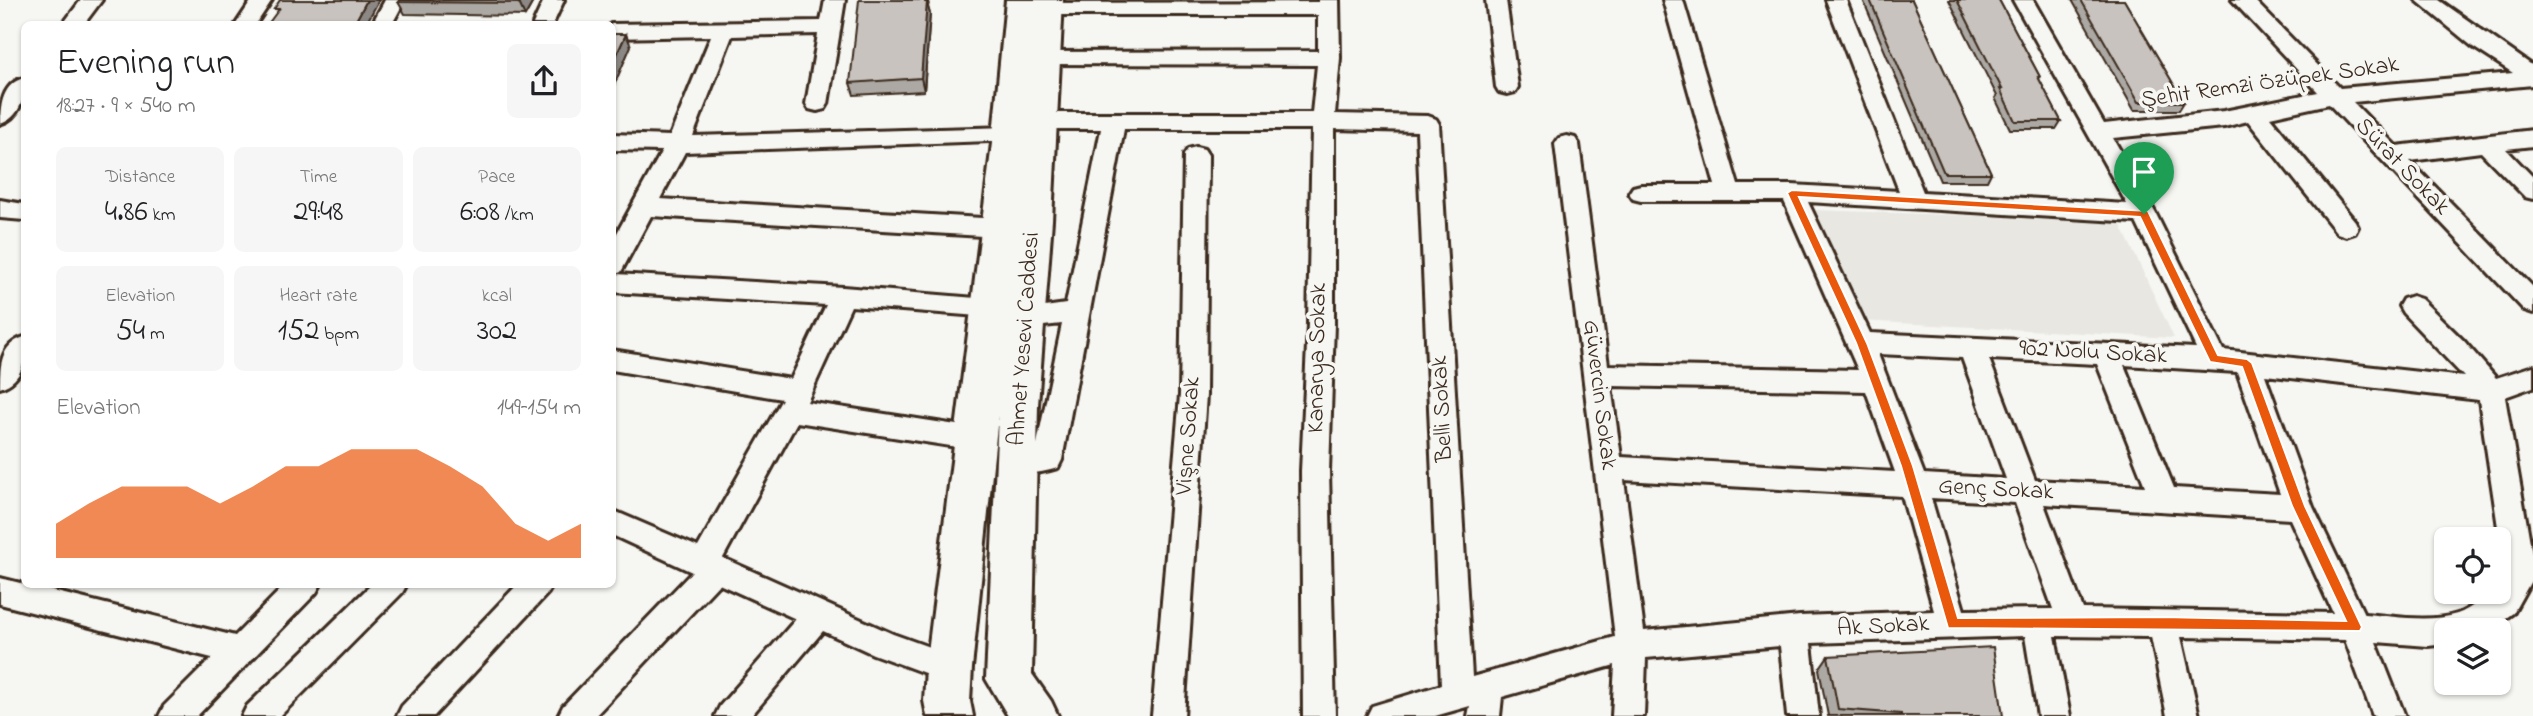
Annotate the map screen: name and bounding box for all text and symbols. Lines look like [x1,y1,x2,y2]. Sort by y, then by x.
text: Evening run [56,36,235,92]
button: share [507,44,581,118]
street label: Şehit Remzi Özüpek Sokak [2139,48,2402,118]
text: 18:27 · 9 × 540 m [56,90,196,123]
street label: Sürat Sokak [2346,110,2458,224]
pin [2114,142,2174,214]
icon: arrive [2125,153,2163,191]
text: Distance [105,164,175,191]
text: Time [300,164,337,191]
text: Pace [478,164,515,191]
text: 4.86 [105,191,148,235]
text: 29:48 [293,191,344,235]
text: 6:08 [460,191,500,235]
text: km [148,202,176,229]
text: /km [500,202,534,229]
street label: Ahmet Yesevi Caddesi [1000,231,1050,447]
street label: Kanarya Sokak [1299,282,1338,433]
text: Elevation [105,283,175,310]
text: Heart rate [280,283,357,310]
text: kcal [482,283,512,310]
text: 54 [116,310,145,354]
text: 152 [278,310,319,354]
text: 302 [477,310,517,354]
street label: Güvercin Sokak [1572,318,1626,472]
text: m [145,321,165,348]
text: bpm [319,321,359,348]
street label: 902 Nolu Sokak [2018,332,2168,374]
street label: Belli Sokak [1423,354,1463,464]
street label: Vişne Sokak [1167,375,1211,497]
text: Elevation [56,392,141,425]
text: 149–154 m [497,392,581,425]
street label: Genç Sokak [1937,470,2055,511]
map controls [2434,527,2511,695]
button: locate [2434,527,2511,604]
street label: Ak Sokak [1836,607,1931,647]
button: layers [2434,618,2511,695]

